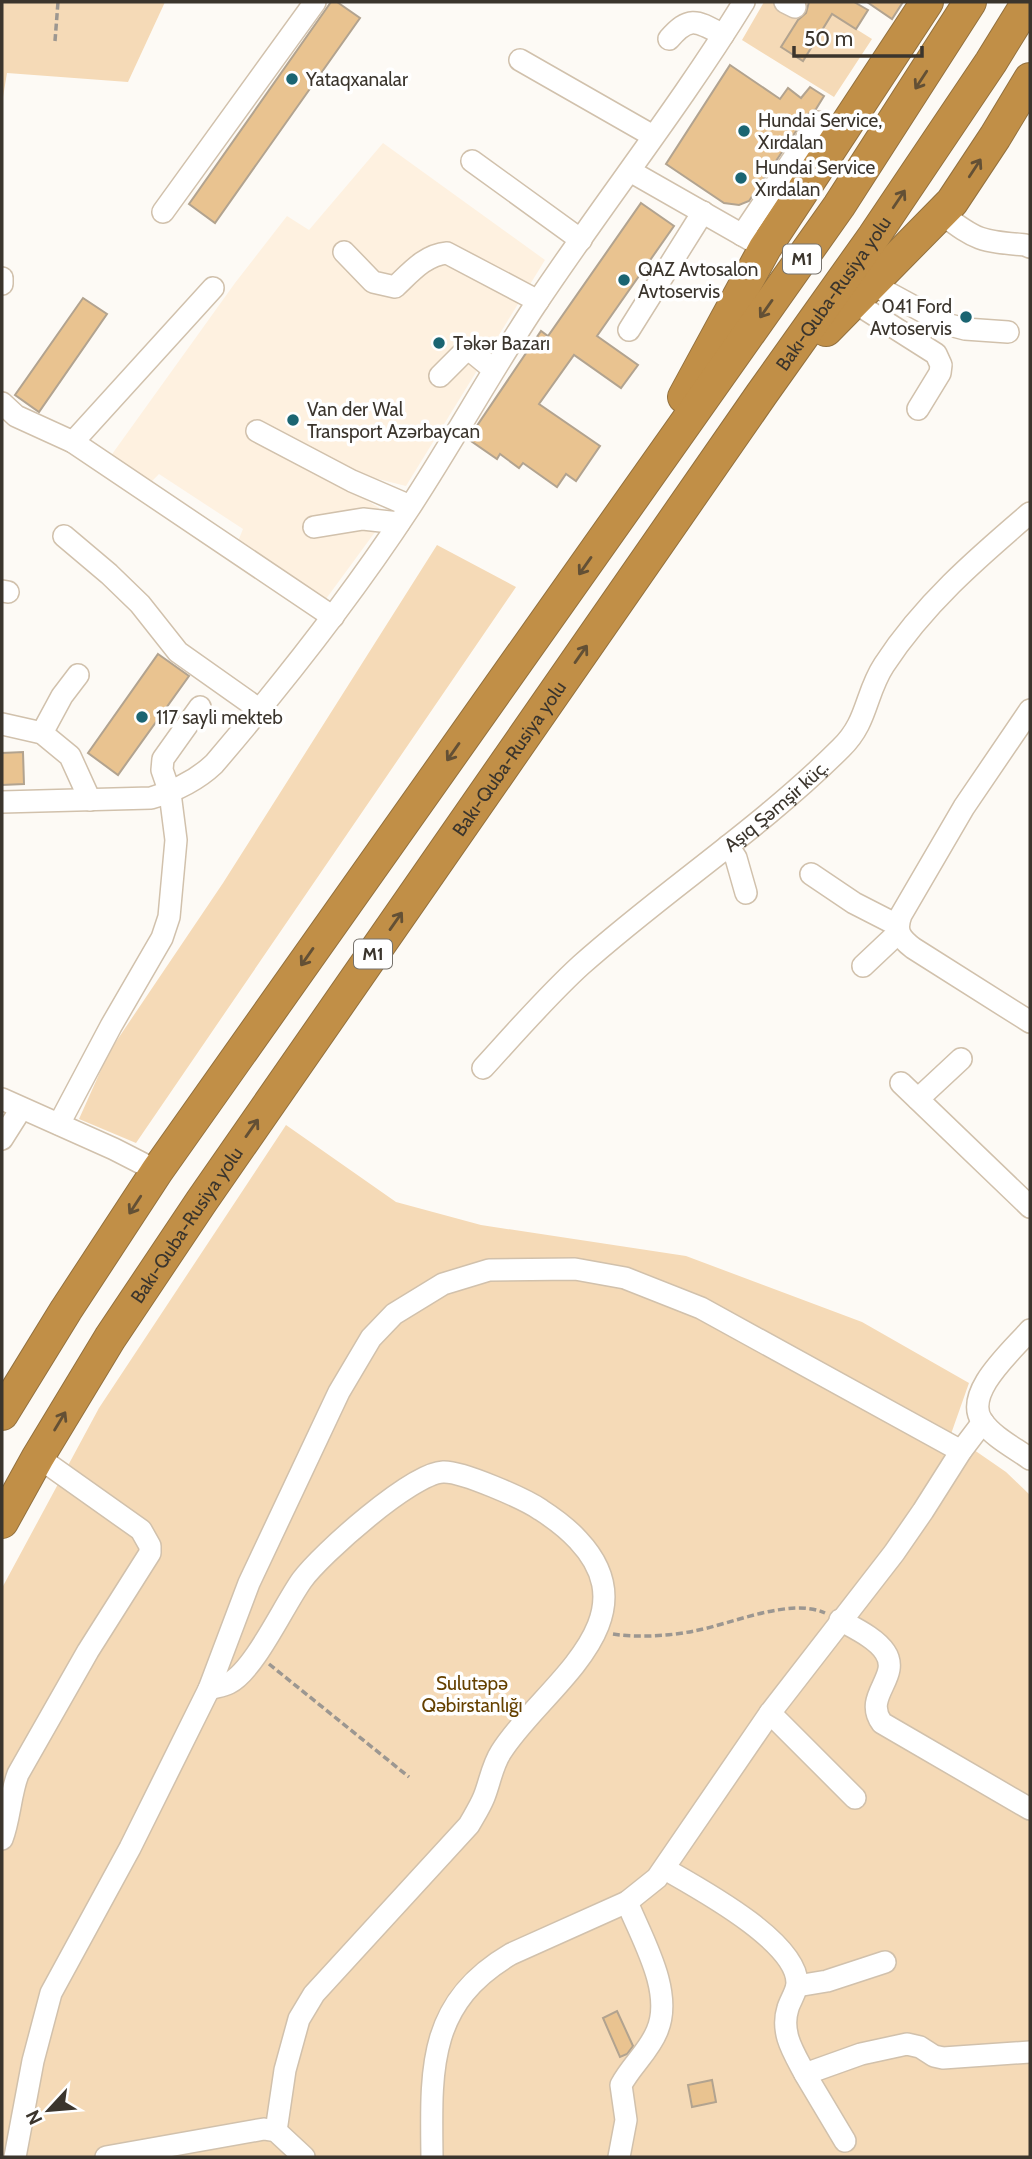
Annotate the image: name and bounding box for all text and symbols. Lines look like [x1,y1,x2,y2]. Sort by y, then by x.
scale bar [794,14,922,58]
text: 50 m [804,26,853,51]
place label: Yataqxanalar [305,68,408,91]
one-way arrow [914,70,928,89]
marker: Yataqxanalar [284,71,300,87]
place label: Hundai Service, Xırdalan [758,109,882,154]
marker: Hundai Service, Xırdalan [736,123,752,139]
place label: Hundai Service Xırdalan [755,156,875,201]
one-way arrow [968,159,983,178]
marker: Hundai Service Xırdalan [733,170,749,186]
one-way arrow [892,190,906,209]
street label: Bakı-Quba-Rusiya yolu [771,212,896,375]
road number: M1 [783,244,821,274]
place label: QAZ Avtosalon Avtoservis [638,258,758,303]
marker: QAZ Avtosalon Avtoservis [616,272,632,288]
place label: 041 Ford Avtoservis [870,295,952,340]
one-way arrow [759,299,773,318]
marker: 041 Ford Avtoservis [958,309,974,325]
place label: Təkər Bazarı [453,332,550,355]
marker: Təkər Bazarı [431,335,447,351]
place label: Van der Wal Transport Azərbaycan [307,398,480,443]
marker: Van der Wal Transport Azərbaycan [285,412,301,428]
one-way arrow [577,557,592,575]
one-way arrow [574,645,588,664]
street label: Bakı-Quba-Rusiya yolu [447,676,571,840]
place label: 117 sayli mekteb [156,706,283,729]
marker: 117 sayli mekteb [134,709,150,725]
one-way arrow [446,742,460,761]
street label: Aşıq Şəmşir küç. [719,755,833,856]
one-way arrow [389,912,403,931]
road number: M1 [354,939,392,968]
one-way arrow [300,947,314,966]
one-way arrow [245,1119,259,1138]
street label: Bakı-Quba-Rusiya yolu [125,1142,247,1307]
one-way arrow [128,1194,142,1214]
one-way arrow [53,1411,67,1431]
park label: Sulutəpə Qəbirstanlığı [422,1672,522,1717]
north arrow [14,2075,84,2145]
text: N [21,2106,47,2128]

